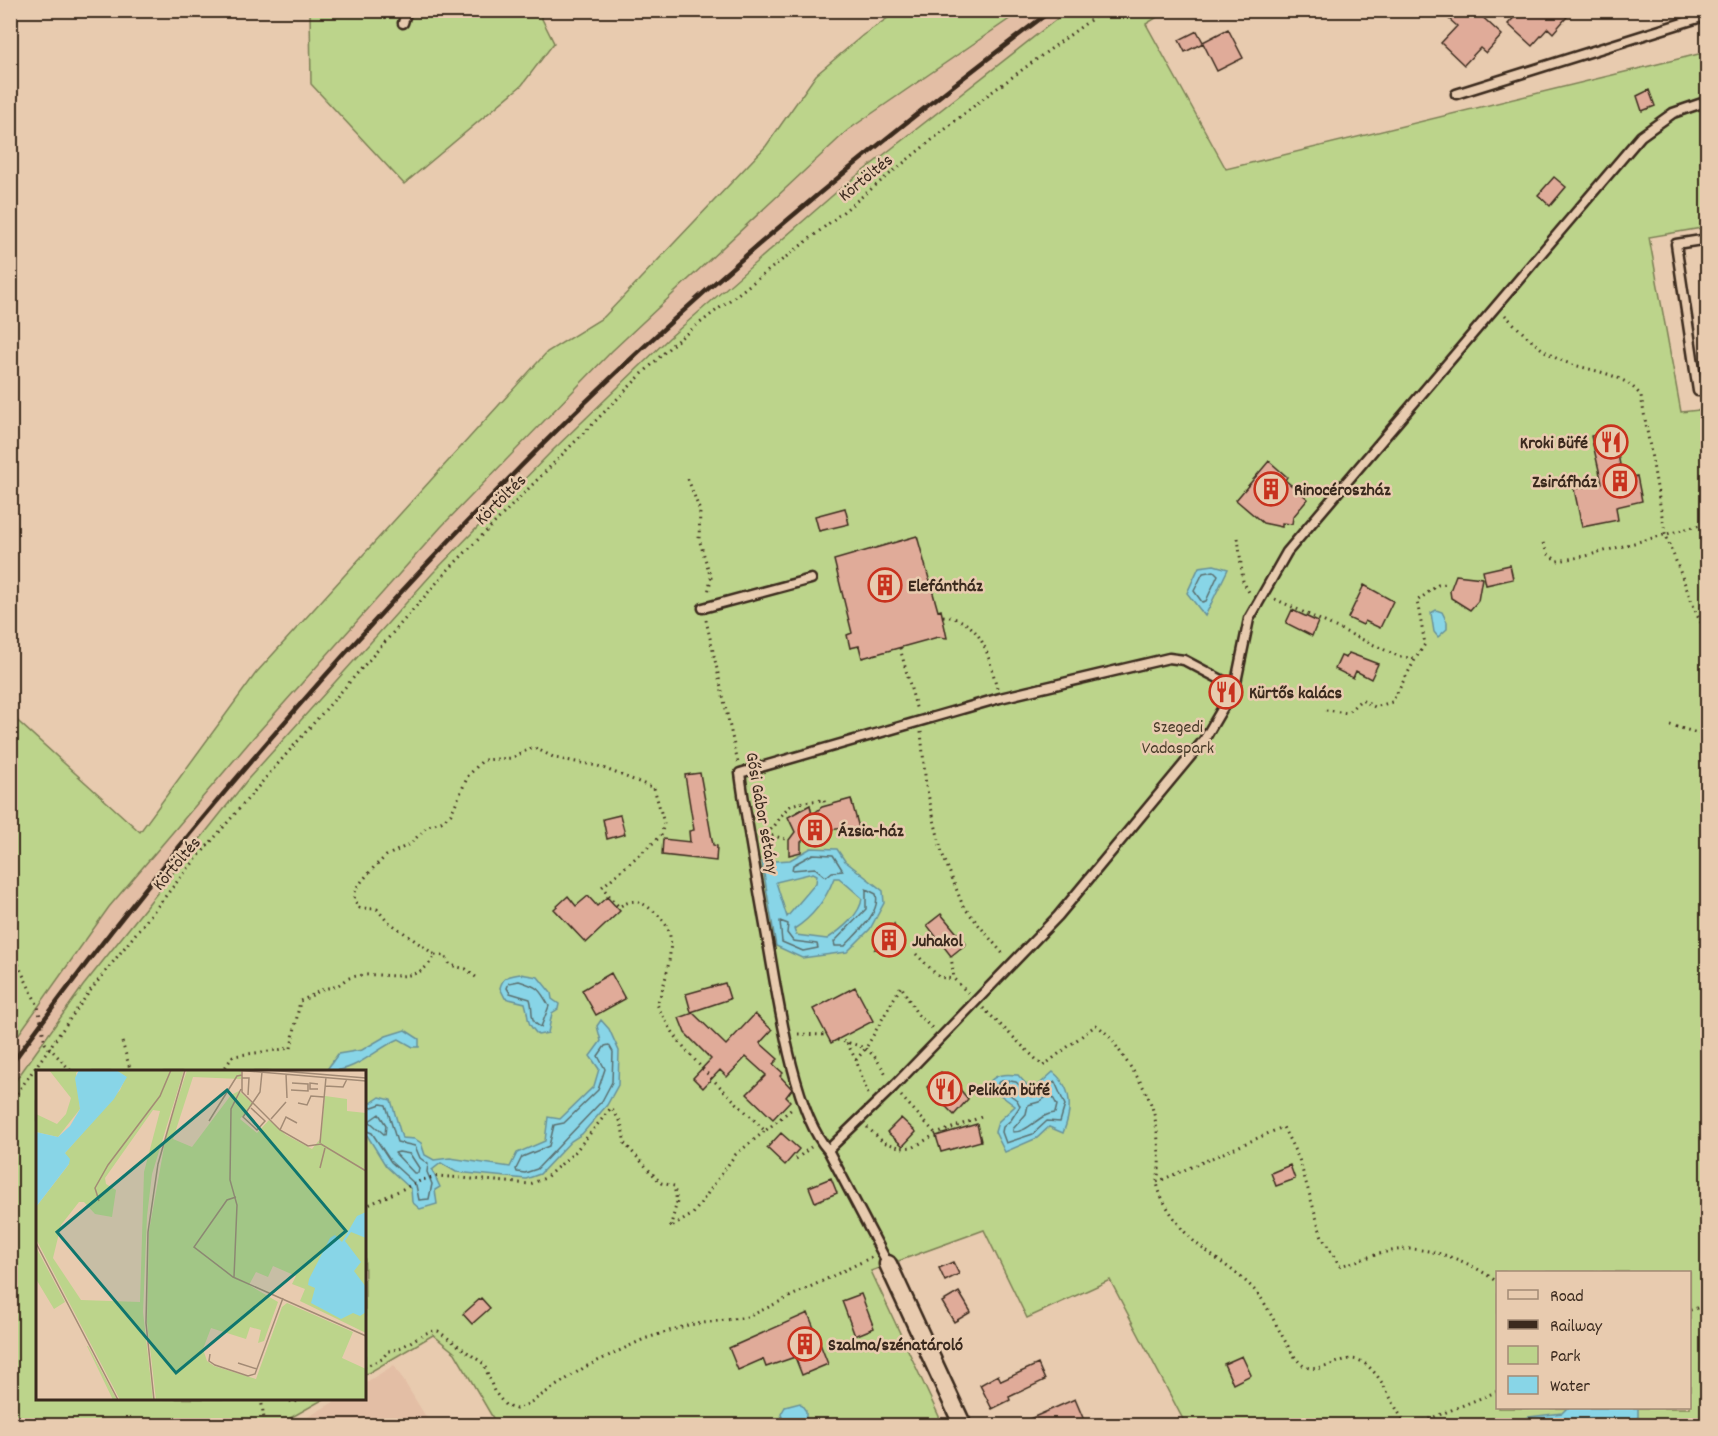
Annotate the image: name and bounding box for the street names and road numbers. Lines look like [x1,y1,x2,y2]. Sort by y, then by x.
street label: Körtöltés [834,149,899,209]
street label: Körtöltés [470,469,533,532]
street label: Gősi Gábor sétány [738,751,784,877]
street label: Körtöltés [148,832,208,897]

